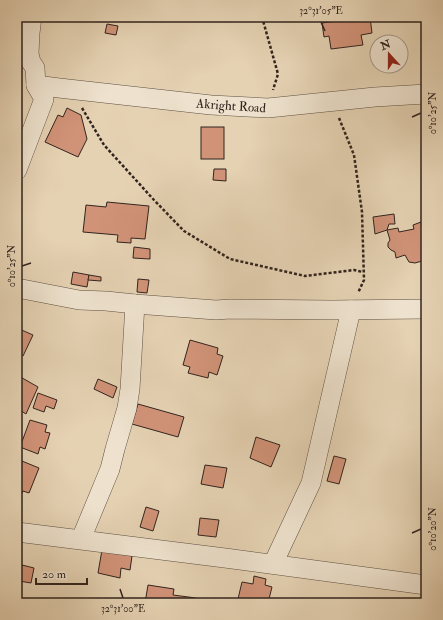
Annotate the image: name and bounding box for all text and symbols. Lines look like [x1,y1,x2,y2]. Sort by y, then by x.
text: 32°31'05"E [299,5,343,17]
north arrow [369,34,409,74]
text: N [378,37,394,53]
text: 0°10'25"N [427,92,439,134]
street label: Akright Road [194,96,267,116]
text: 0°10'25"N [6,245,18,287]
text: 0°10'20"N [427,507,439,551]
scale bar [36,560,87,586]
text: 20 m [42,567,67,582]
text: 32°31'00"E [101,603,145,615]

